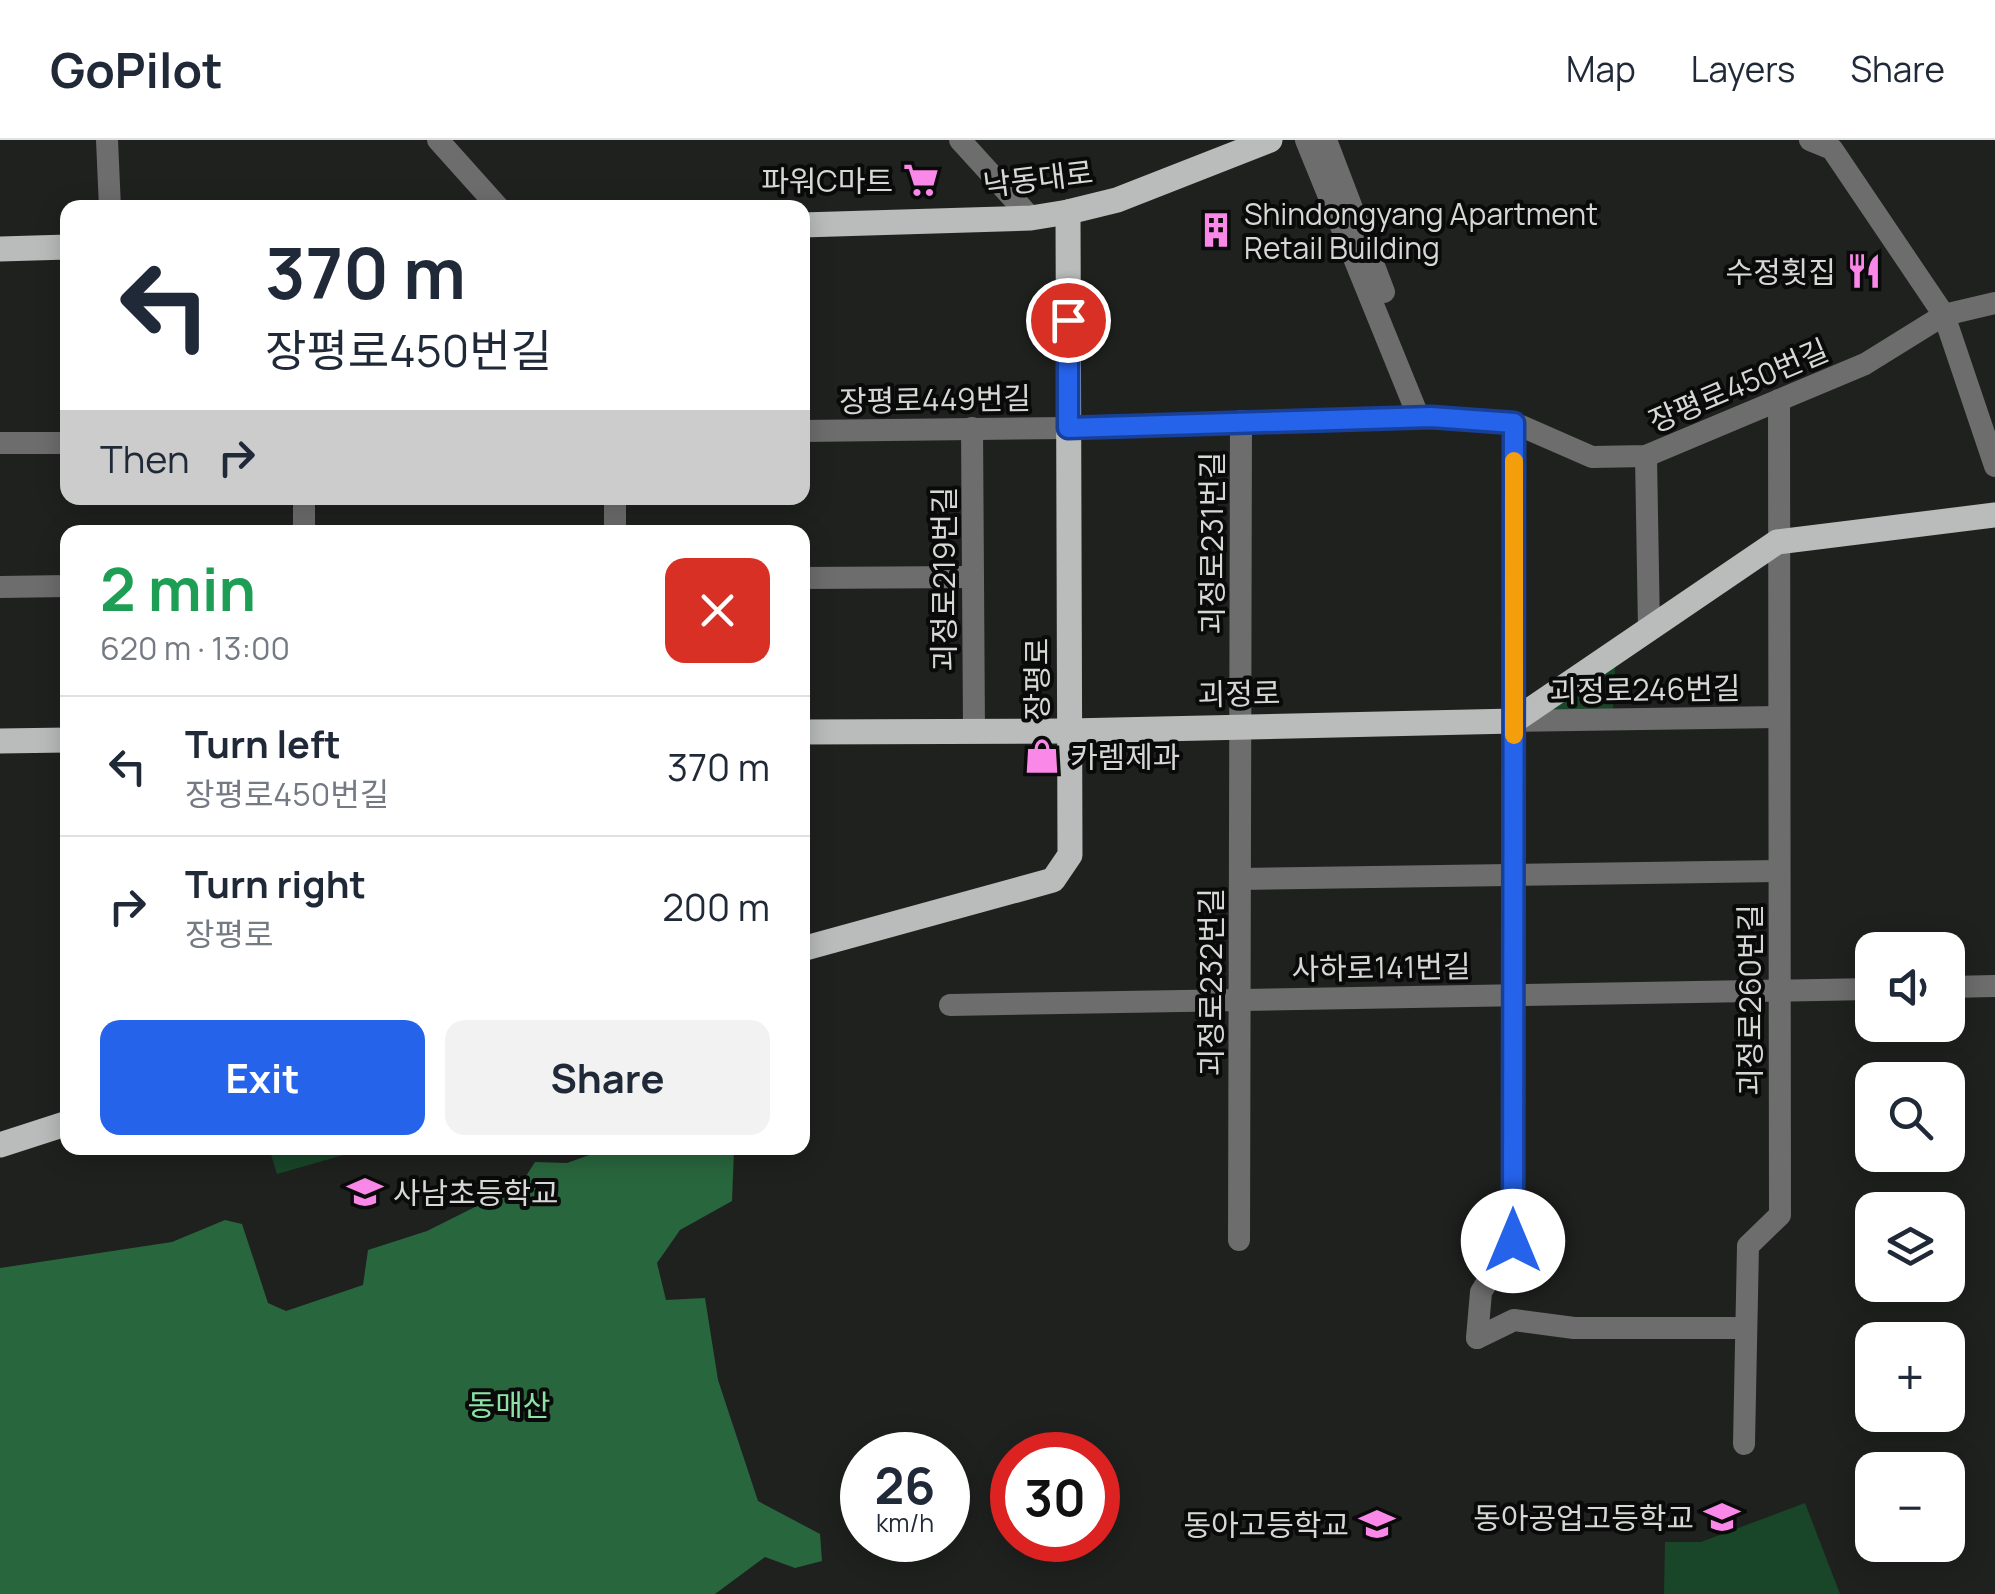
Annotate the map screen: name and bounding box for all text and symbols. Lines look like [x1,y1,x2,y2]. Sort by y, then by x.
text: GoPilot [50,37,223,102]
text: Map [1566,45,1636,93]
text: Layers [1691,45,1795,93]
text: Share [1850,45,1945,93]
street label: 낙동대로 [981,151,1095,205]
place label: 파워C마트 [761,160,893,201]
supermarket icon: 파워C마트 [902,161,940,199]
place label: Shindongyang Apartment Retail Building [1244,193,1598,268]
building icon: Shindongyang Apartment Retail Building [1197,211,1235,249]
text: 370 m [265,224,466,320]
icon: left [100,240,230,370]
place label: 수정횟집 [1726,251,1836,292]
restaurant icon: 수정횟집 [1845,252,1883,290]
pin [1026,278,1111,363]
icon: arrive [1041,293,1096,348]
text: 장평로450번길 [265,319,552,381]
street label: 장평로450번길 [1642,329,1834,441]
street label: 장평로449번길 [839,377,1031,421]
icon: right [209,430,264,485]
text: Then [100,432,189,484]
street label: 괴정로231번길 [1191,451,1232,635]
street label: 괴정로219번길 [923,486,964,672]
text: 2 min [100,547,256,629]
button: close [665,558,770,663]
text: 620 m · 13:00 [100,626,290,670]
street label: 장평로 [1016,638,1057,720]
street label: 괴정로246번길 [1549,667,1741,711]
street label: 괴정로 [1197,672,1281,714]
text: Turn left [185,717,341,769]
place label: 카렘제과 [1070,736,1180,777]
shop icon: 카렘제과 [1023,737,1061,775]
icon: left [100,739,155,794]
text: 370 m [667,740,770,792]
text: 장평로450번길 [185,772,389,816]
text: Turn right [185,857,366,909]
icon: right [100,879,155,934]
text: 200 m [662,880,770,932]
street label: 괴정로232번길 [1190,888,1231,1076]
street label: 괴정로260번길 [1729,904,1770,1096]
text: 장평로 [185,912,273,956]
map controls [1855,932,1965,1562]
button: sound [1855,932,1965,1042]
street label: 사하로141번길 [1291,945,1471,989]
button: Exit [100,1020,425,1135]
button: Share [445,1020,770,1135]
button: search [1855,1062,1965,1172]
place label: 사남초등학교 [393,1172,559,1213]
school or university icon: 사남초등학교 [346,1173,384,1211]
position arrow [1461,1189,1565,1293]
button: layers [1855,1192,1965,1302]
button: + [1855,1322,1965,1432]
park label: 동매산 [468,1384,550,1425]
speed limit sign: 30 [990,1432,1120,1562]
text: 26 [875,1451,935,1519]
button: − [1855,1452,1965,1562]
place label: 동아공업고등학교 [1473,1497,1694,1538]
school or university icon: 동아공업고등학교 [1703,1498,1741,1536]
place label: 동아고등학교 [1183,1504,1349,1545]
text: km/h [876,1505,934,1540]
school or university icon: 동아고등학교 [1358,1505,1396,1543]

